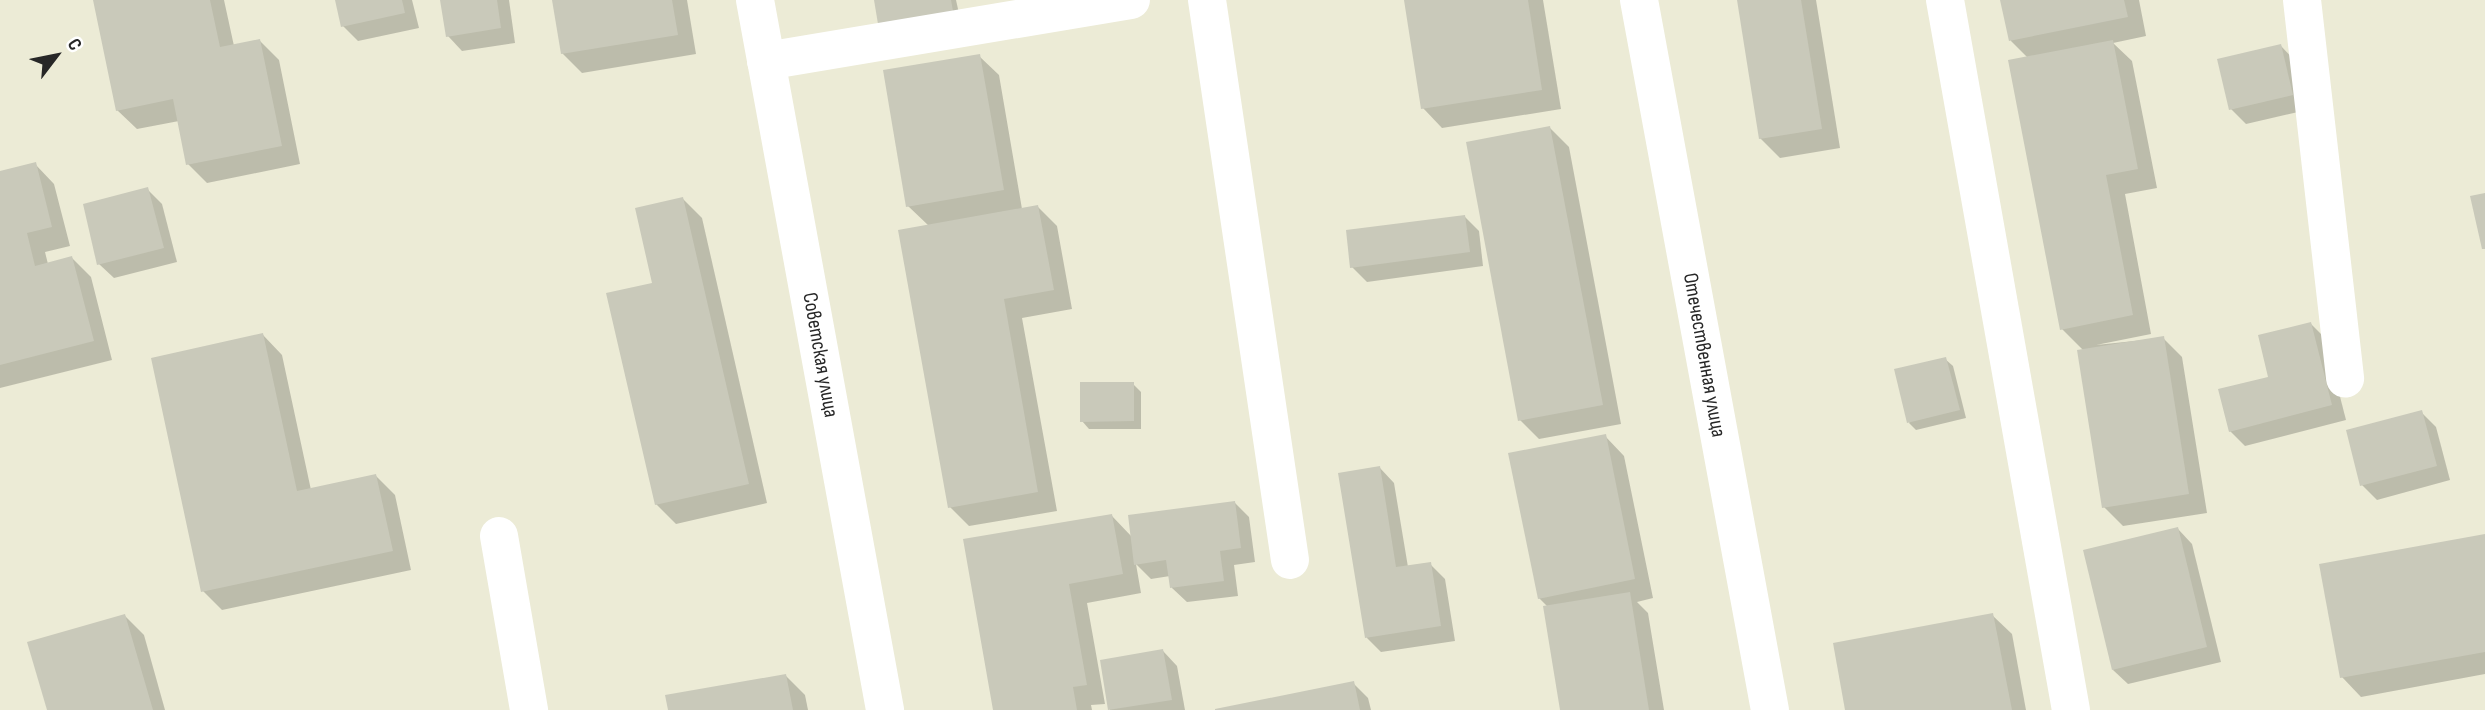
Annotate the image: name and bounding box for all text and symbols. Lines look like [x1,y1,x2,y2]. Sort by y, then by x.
north arrow [21,21,91,91]
text: С [62,34,87,55]
street label: Отечественная улица [1677,271,1731,439]
street label: Советская улица [797,291,843,419]

